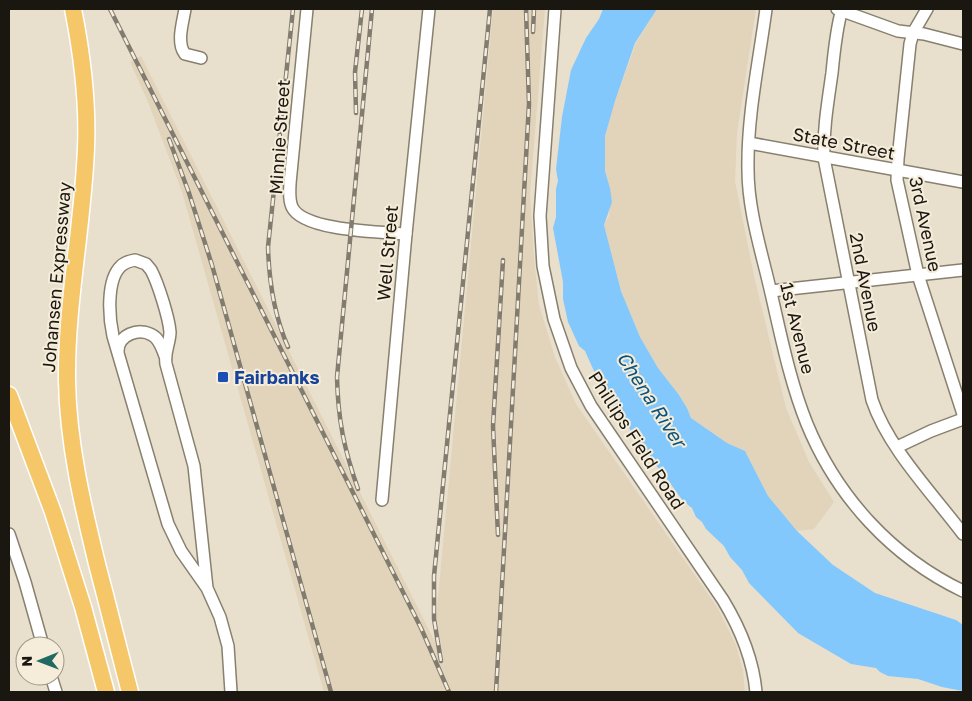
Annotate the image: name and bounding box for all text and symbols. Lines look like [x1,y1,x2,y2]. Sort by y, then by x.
street label: Minnie Street [264,79,294,195]
street label: State Street [791,122,897,164]
street label: 3rd Avenue [905,175,947,273]
street label: Johansen Expressway [37,181,75,373]
street label: Well Street [372,204,402,302]
street label: 2nd Avenue [846,231,886,333]
street label: 1st Avenue [776,280,820,376]
water label: Chena River [613,347,693,453]
place label: Fairbanks [234,366,320,388]
street label: Phillips Field Road [584,367,690,513]
marker: Fairbanks [216,370,230,384]
north arrow [15,636,65,686]
text: N [18,656,35,667]

